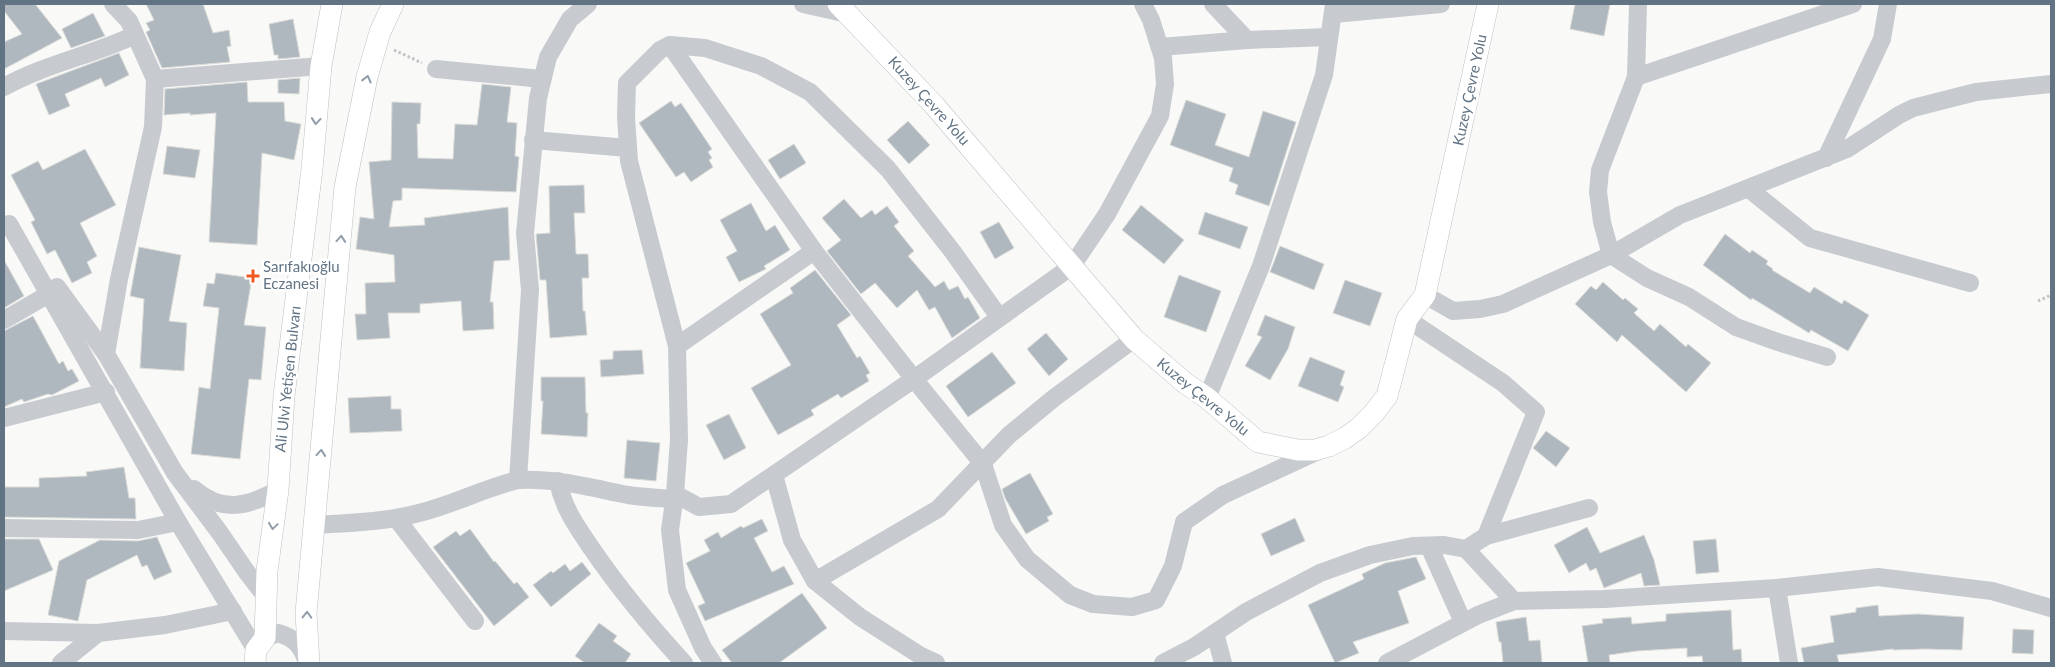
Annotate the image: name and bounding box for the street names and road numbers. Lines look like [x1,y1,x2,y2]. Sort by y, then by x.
street label: Kuzey Çevre Yolu [1448,33,1490,147]
street label: Kuzey Çevre Yolu [885,52,974,148]
street label: Ali Ulvi Yetişen Bulvarı [270,305,304,453]
street label: Kuzey Çevre Yolu [1154,354,1253,439]

